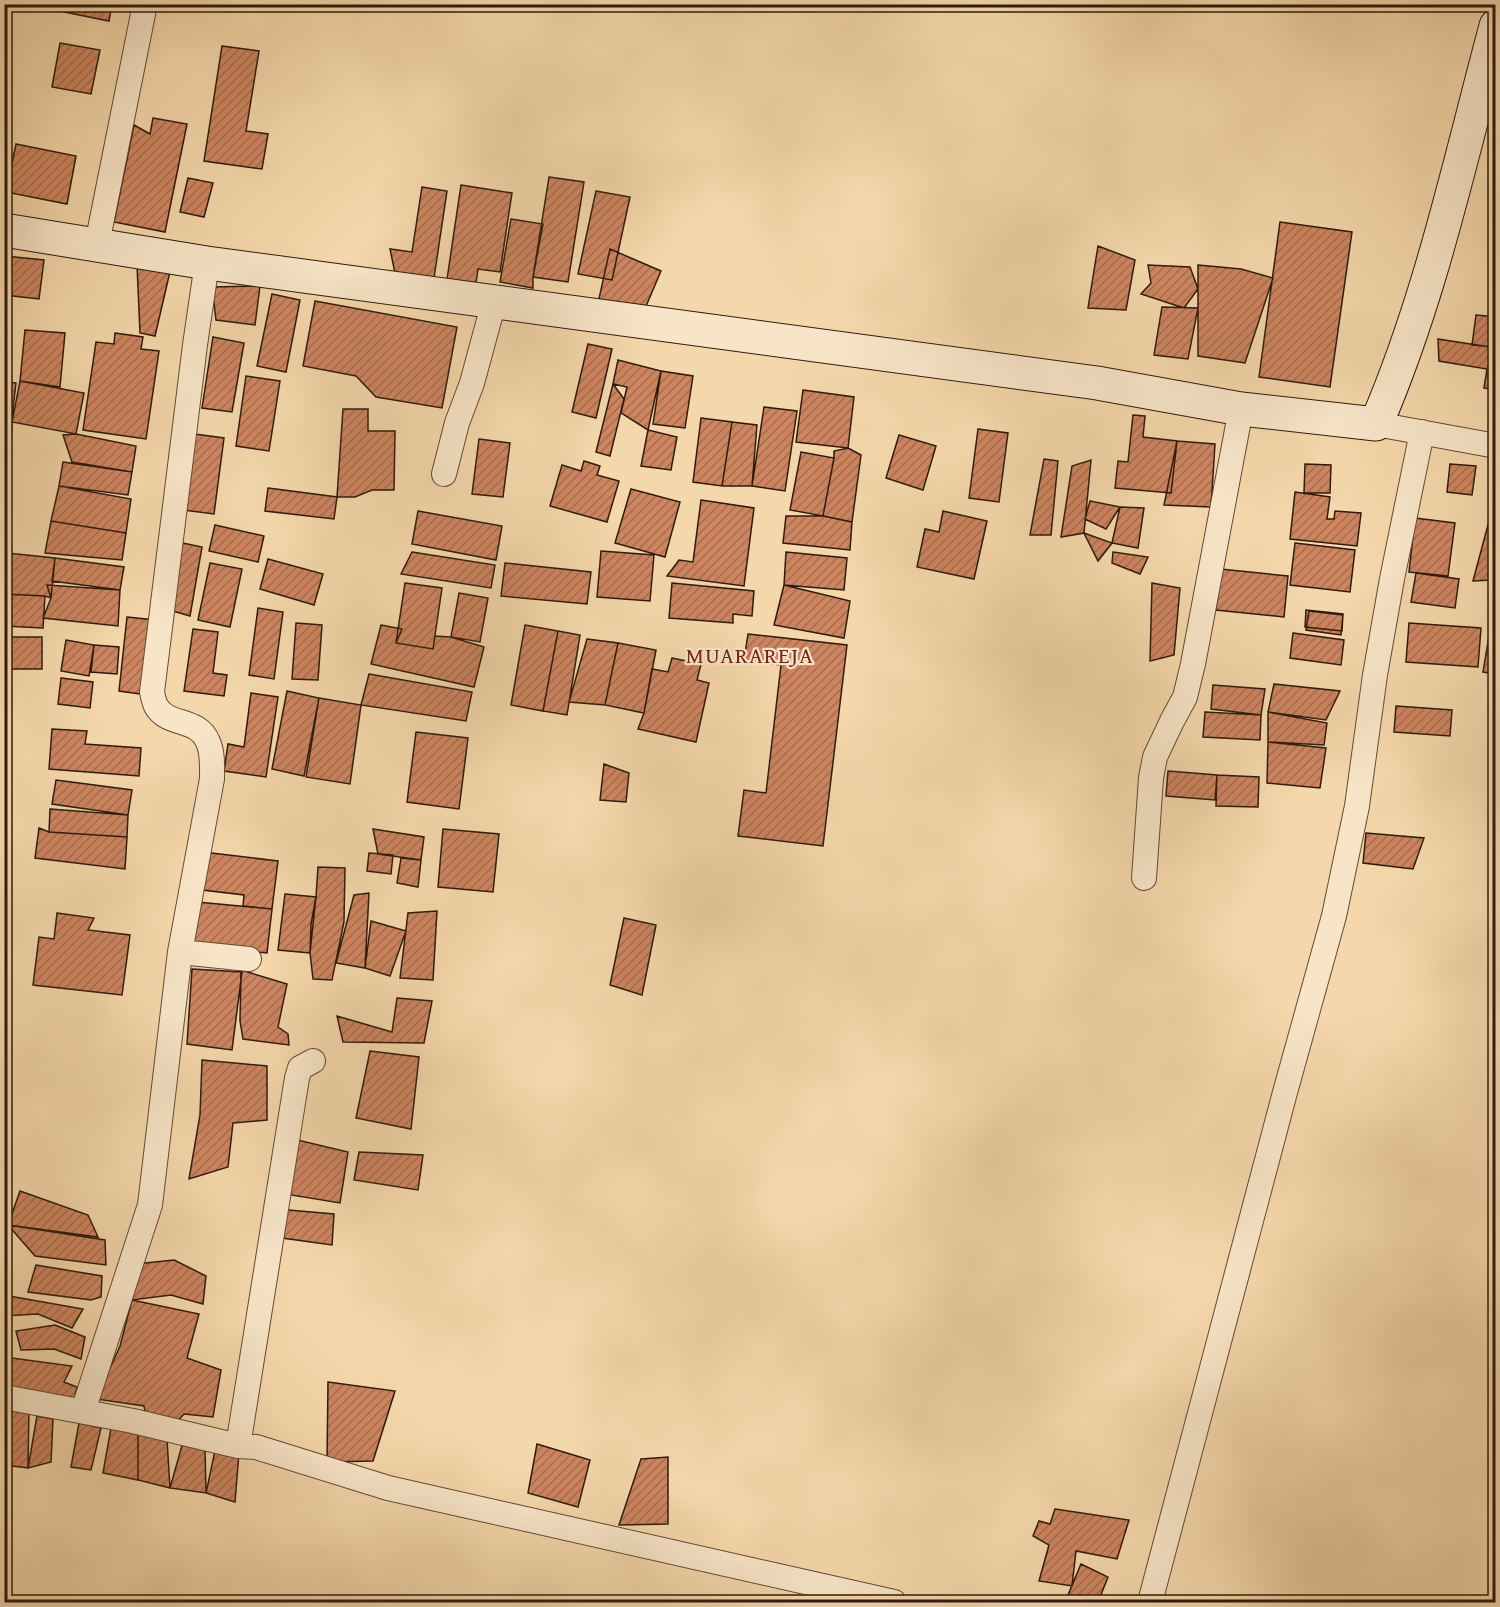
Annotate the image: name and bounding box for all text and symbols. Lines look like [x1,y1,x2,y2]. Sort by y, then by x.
district label: MUARAREJA [686,639,814,671]

